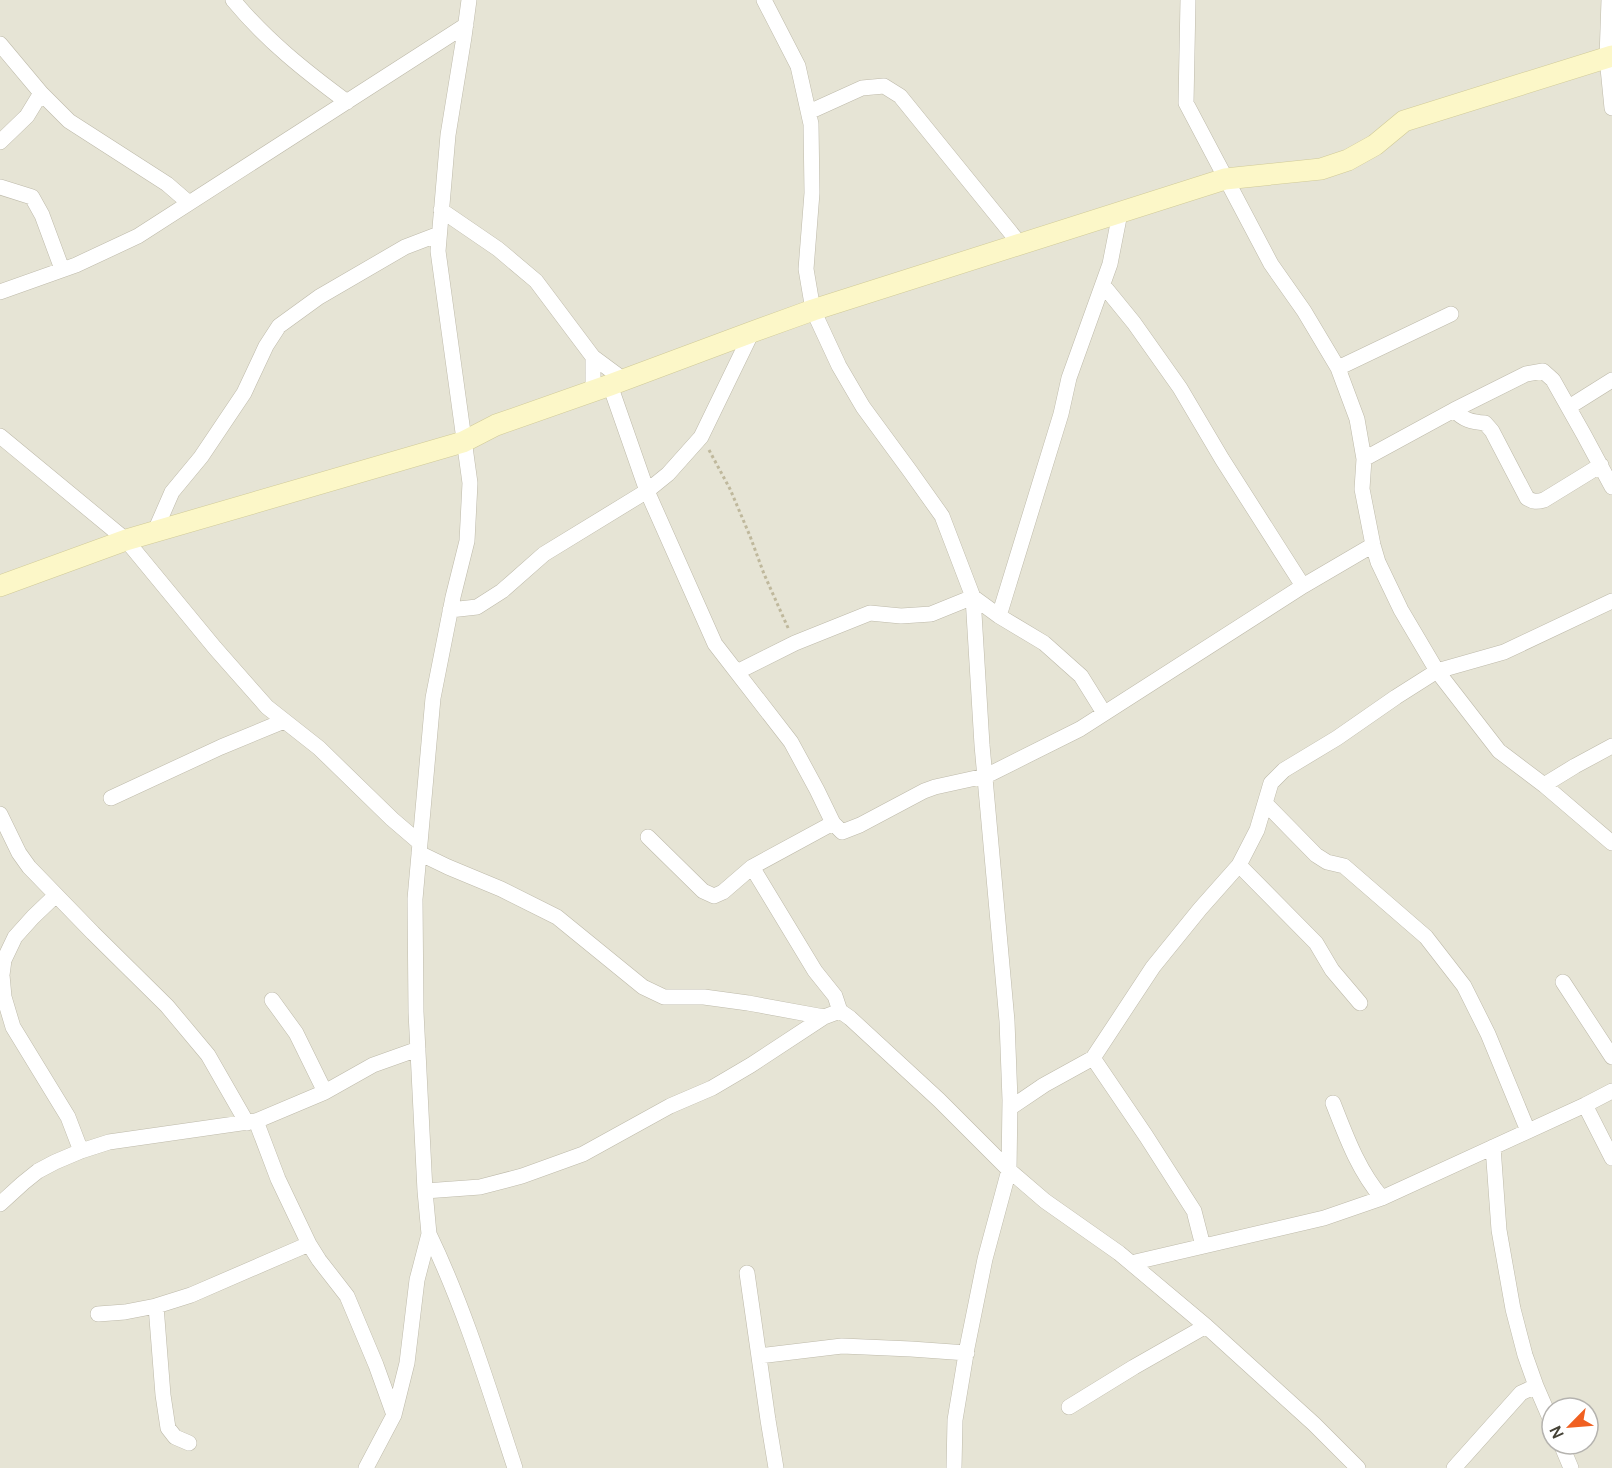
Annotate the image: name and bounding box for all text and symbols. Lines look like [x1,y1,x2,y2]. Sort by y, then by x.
north arrow [1540,1396,1600,1456]
text: N [1544,1422,1569,1442]

